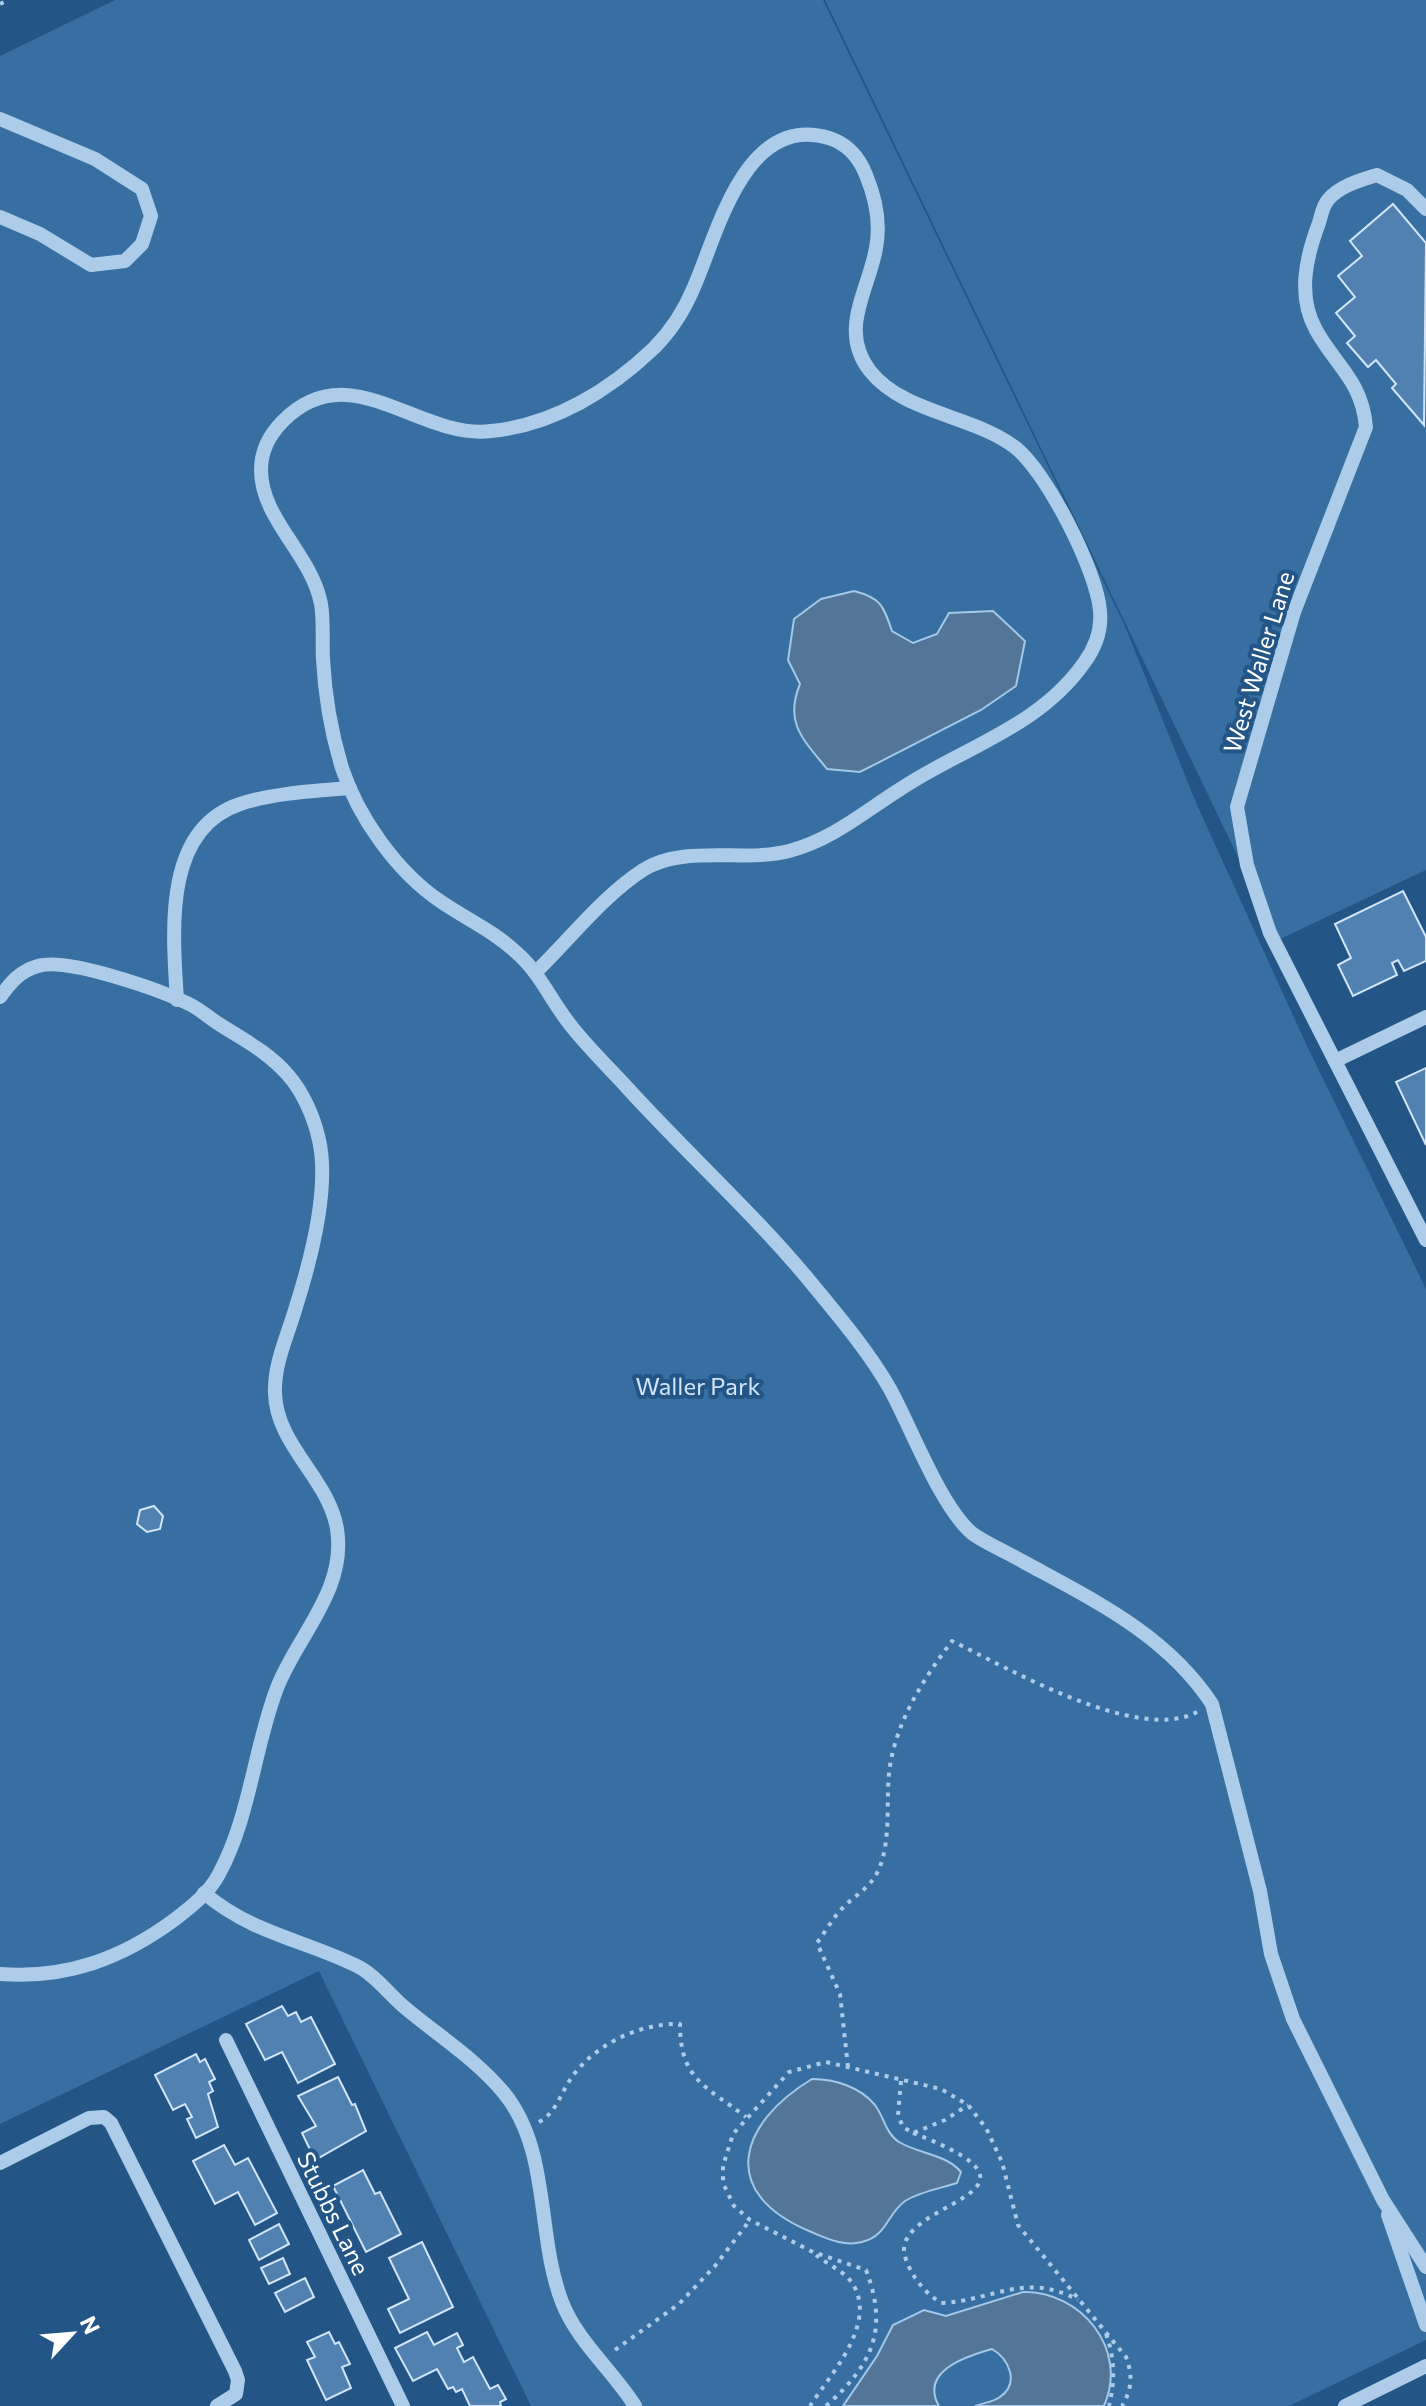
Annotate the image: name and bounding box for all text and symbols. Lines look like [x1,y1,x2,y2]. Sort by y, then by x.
street label: West Waller Lane [1217,568,1299,756]
park label: Waller Park [635,1371,761,1400]
street label: Stubbs Lane [292,2147,376,2279]
north arrow [32,2294,112,2374]
text: N [75,2312,106,2338]

